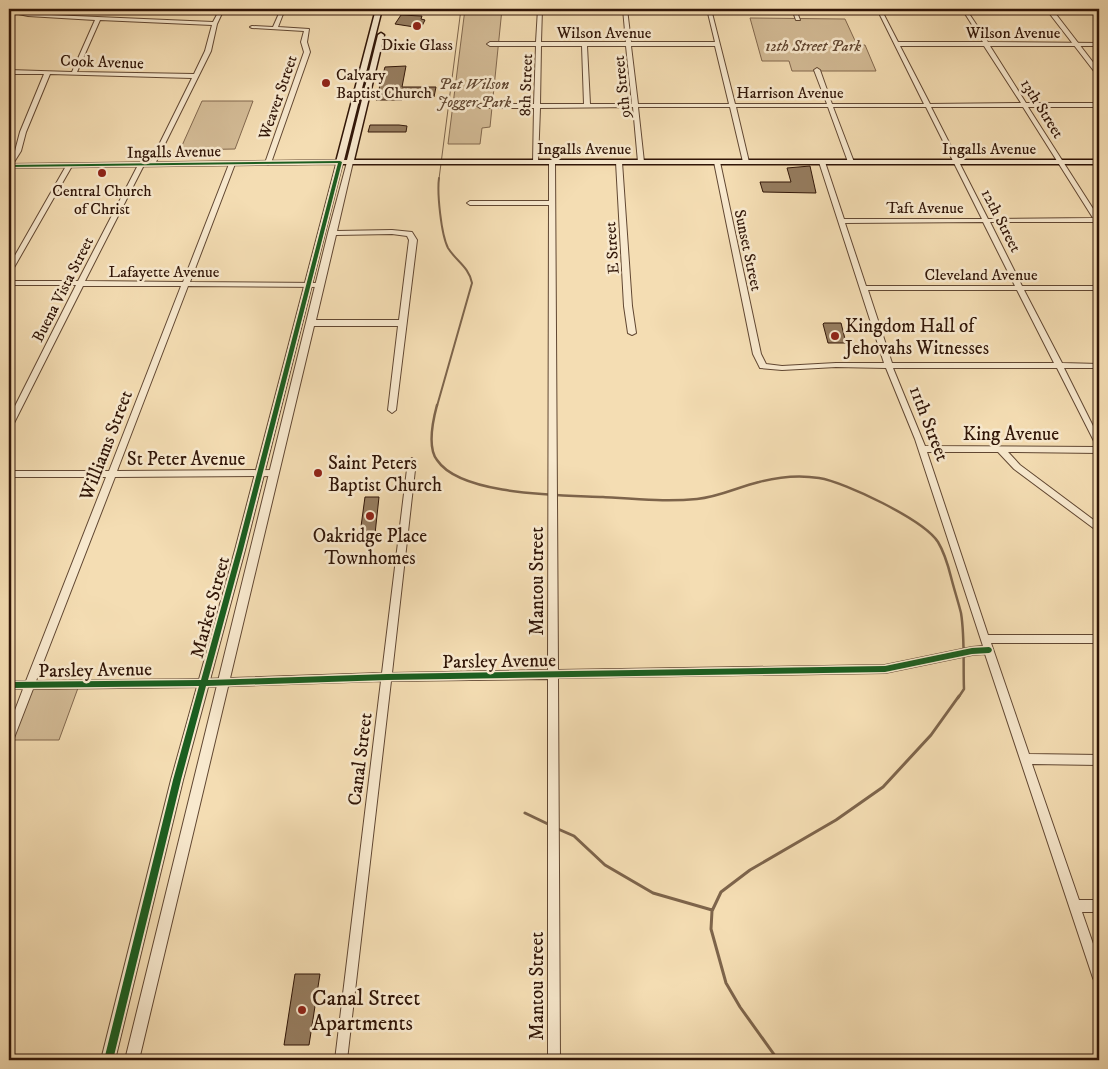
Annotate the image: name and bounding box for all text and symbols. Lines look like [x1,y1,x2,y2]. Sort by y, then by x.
marker: Dixie Glass [411,20,423,32]
street label: Wilson Avenue [556,23,652,43]
street label: Wilson Avenue [965,23,1061,43]
place label: Dixie Glass [381,35,453,55]
park label: 12th Street Park [765,36,861,56]
street label: Cook Avenue [60,51,144,73]
street label: Weaver Street [254,52,302,143]
street label: 8th Street [515,53,537,117]
street label: 9th Street [609,55,635,120]
place label: Calvary Baptist Church [336,65,433,103]
park label: Pat Wilson Jogger Park [437,74,512,112]
street label: 13th Street [1016,75,1068,142]
marker: Calvary Baptist Church [320,77,332,89]
street label: Harrison Avenue [736,83,844,103]
street label: Ingalls Avenue [537,139,631,159]
street label: Ingalls Avenue [942,139,1036,159]
street label: Ingalls Avenue [127,141,222,163]
marker: Central Church of Christ [96,167,108,179]
place label: Central Church of Christ [52,181,152,219]
street label: 12th Street [977,185,1026,256]
street label: Taft Avenue [886,198,964,218]
street label: Sunset Street [730,208,766,293]
street label: E Street [600,221,624,275]
street label: Buena Vista Street [28,233,98,346]
street label: Lafayette Avenue [109,262,220,282]
street label: Cleveland Avenue [924,265,1038,285]
place label: Kingdom Hall of Jehovahs Witnesses [843,315,989,360]
marker: Kingdom Hall of Jehovahs Witnesses [829,330,841,342]
street label: 11th Street [904,383,953,465]
street label: Williams Street [74,387,138,505]
street label: King Avenue [963,423,1059,446]
street label: St Peter Avenue [127,448,245,471]
place label: Saint Peters Baptist Church [328,452,442,497]
marker: Saint Peters Baptist Church [312,467,324,479]
marker: Oakridge Place Townhomes [364,510,376,522]
place label: Oakridge Place Townhomes [313,525,427,570]
street label: Mantou Street [526,527,549,635]
street label: Market Street [186,554,235,661]
street label: Parsley Avenue [442,649,556,674]
street label: Parsley Avenue [38,658,152,683]
street label: Canal Street [343,711,378,807]
street label: Mantou Street [526,932,549,1040]
place label: Canal Street Apartments [312,985,420,1037]
marker: Canal Street Apartments [296,1004,308,1016]

